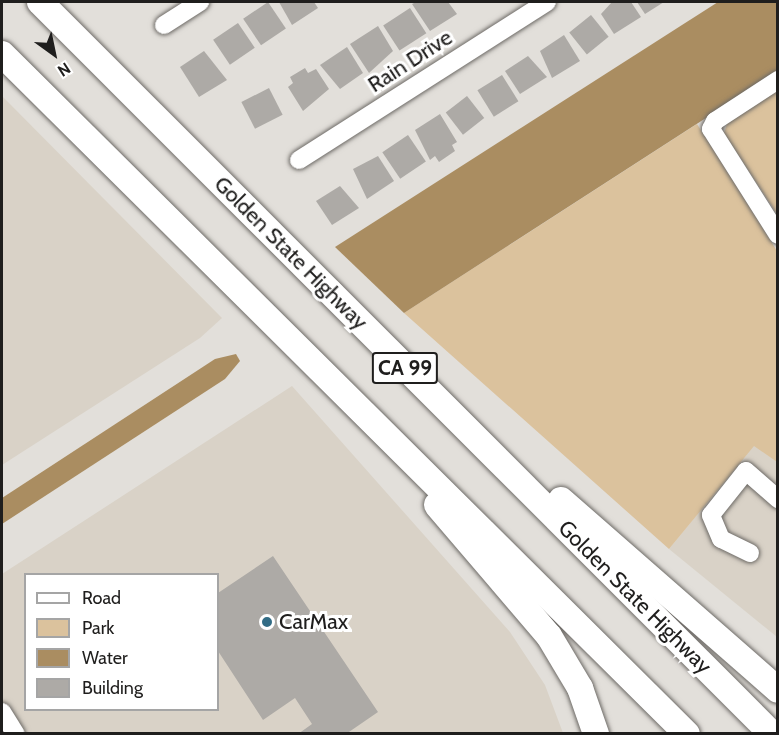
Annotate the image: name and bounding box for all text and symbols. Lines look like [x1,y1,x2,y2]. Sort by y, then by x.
north arrow [24,24,84,84]
street label: Rain Drive [363,24,457,98]
text: N [54,58,74,81]
street label: Golden State Highway [209,171,373,335]
road number: CA 99 [370,350,440,386]
street label: Golden State Highway [553,515,717,679]
legend [24,573,219,711]
text: Road [82,587,121,609]
place label: CarMax [279,609,348,635]
marker: CarMax [260,615,274,629]
text: Park [82,617,114,639]
text: Water [82,647,128,669]
text: Building [82,677,143,699]

